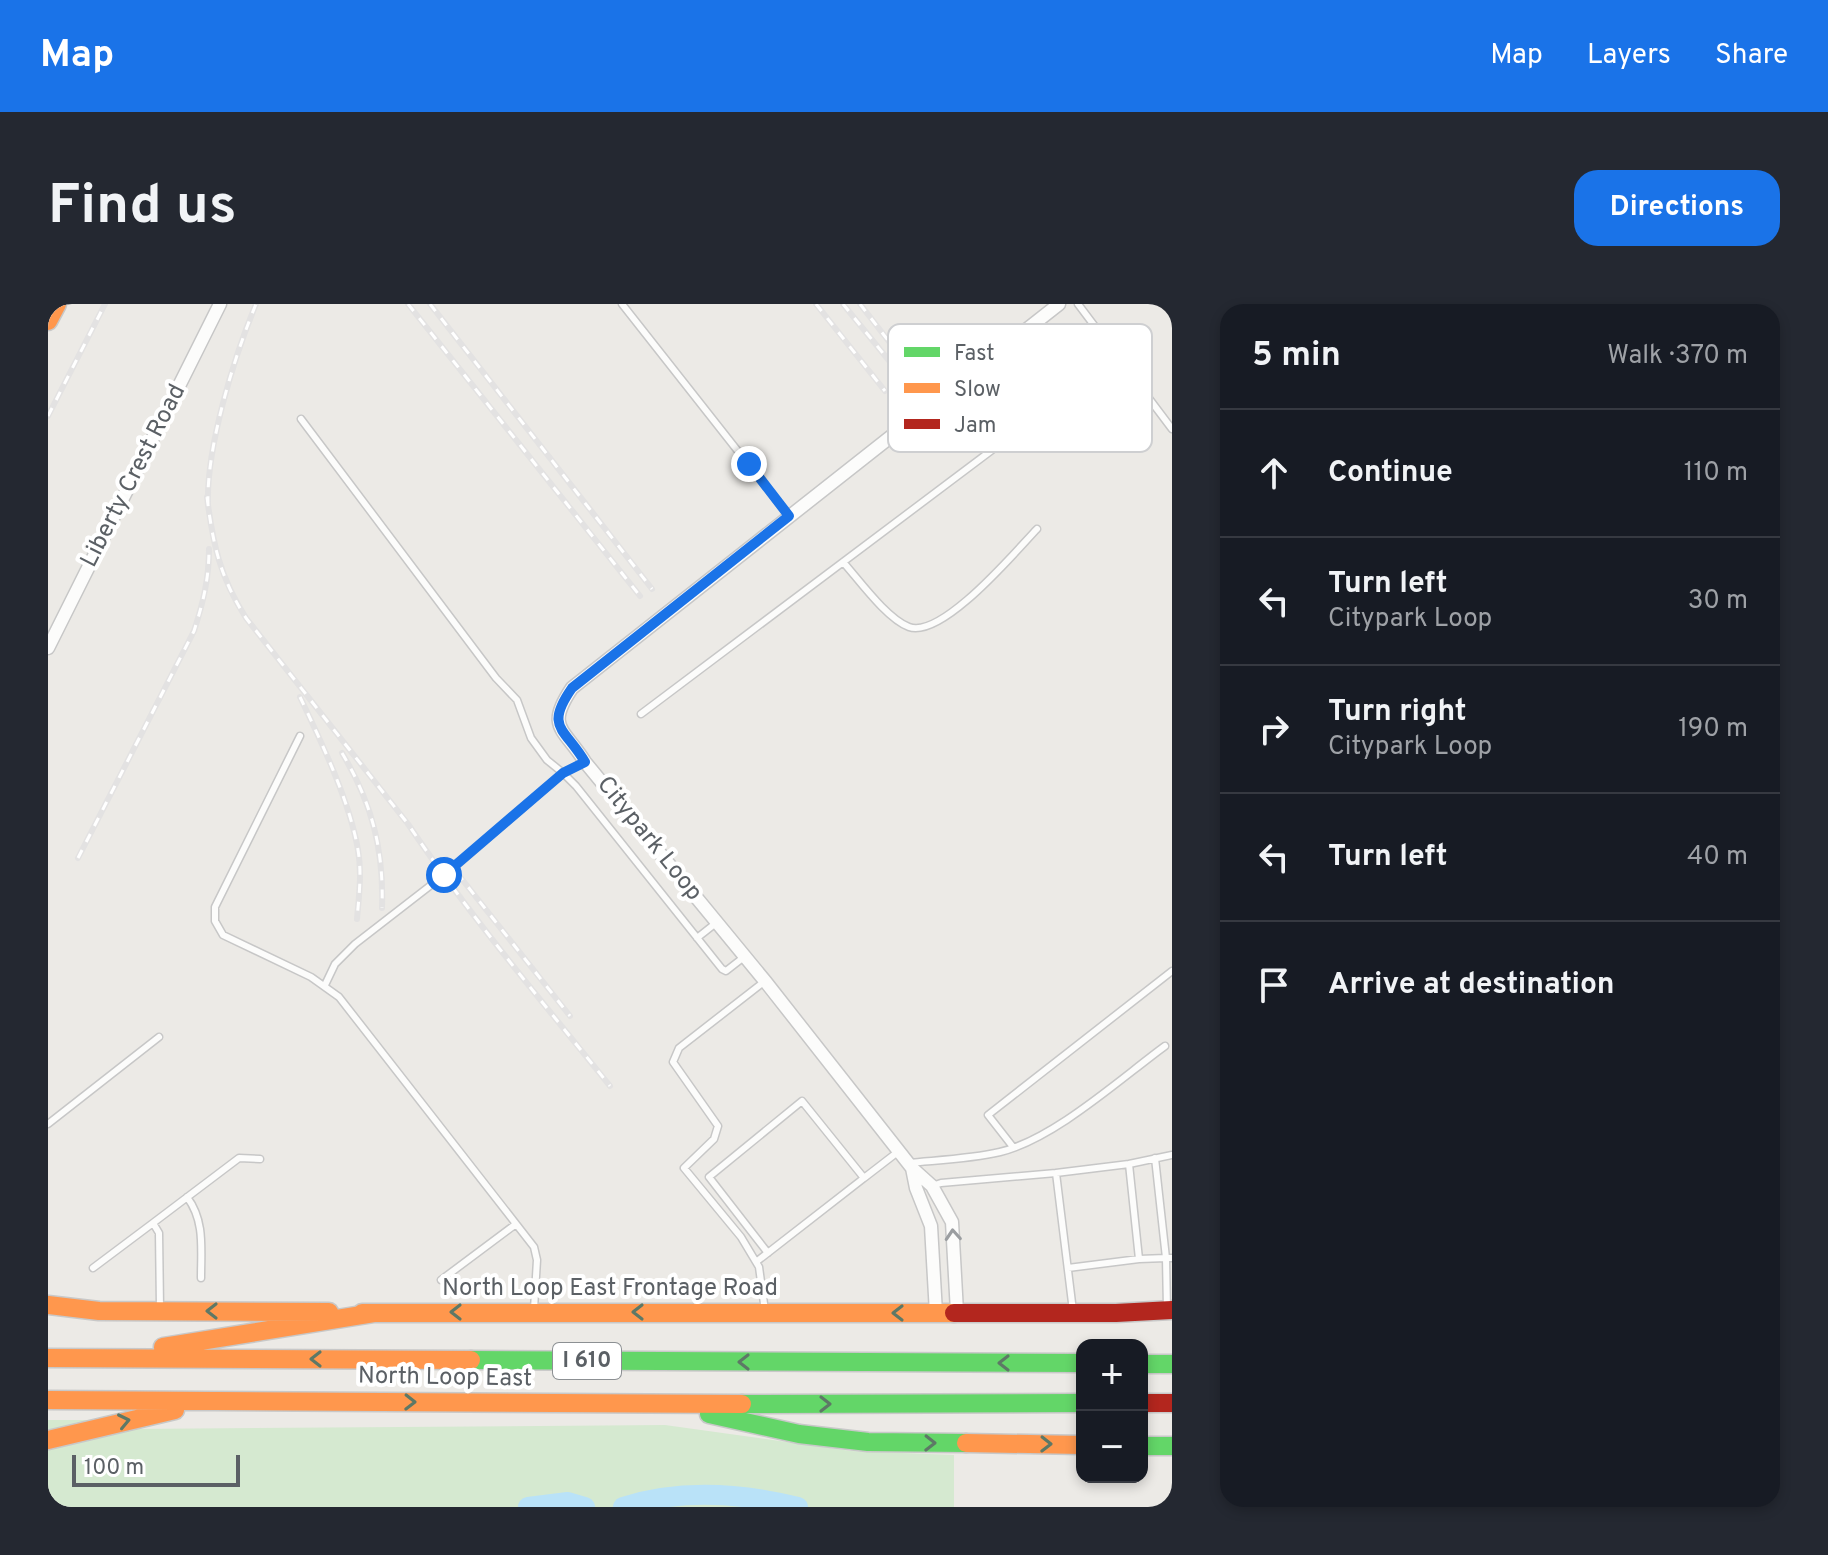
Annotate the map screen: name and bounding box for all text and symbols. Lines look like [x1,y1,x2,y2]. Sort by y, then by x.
text: Map [40,32,114,81]
text: Map [1490,38,1543,74]
text: Layers [1587,38,1671,74]
text: Share [1715,38,1788,74]
button: Directions [1574,170,1780,246]
text: Find us [48,173,237,243]
legend [888,324,1152,452]
text: 5 min [1252,335,1341,378]
text: Walk · 370 m [1607,340,1748,373]
text: Fast [954,341,995,368]
text: Slow [954,377,1001,404]
street label: Liberty Crest Road [75,379,193,573]
text: Jam [954,413,997,440]
route end [731,446,767,482]
icon: ahead [1252,451,1296,495]
text: Continue [1328,455,1453,492]
text: 110 m [1684,457,1748,490]
text: Turn left [1328,566,1448,603]
icon: left [1252,579,1296,623]
text: 30 m [1688,585,1748,618]
text: Citypark Loop [1328,603,1492,636]
text: Turn right [1328,694,1466,731]
icon: right [1252,707,1296,751]
text: 190 m [1678,713,1748,746]
text: Citypark Loop [1328,731,1492,764]
street label: Citypark Loop [590,771,708,907]
icon: left [1252,835,1296,879]
text: Turn left [1328,839,1448,876]
text: 40 m [1687,841,1748,874]
route start [426,857,462,893]
icon: arrive [1252,963,1296,1007]
text: Arrive at destination [1328,967,1614,1004]
one-way arrow [944,1228,961,1241]
street label: North Loop East Frontage Road [442,1274,778,1304]
one-way arrow [205,1303,218,1320]
one-way arrow [449,1303,462,1321]
one-way arrow [631,1303,644,1321]
one-way arrow [891,1304,904,1322]
map controls [1076,1339,1148,1483]
button: + [1076,1339,1148,1411]
road number: I 610 [553,1343,621,1379]
one-way arrow [309,1350,322,1368]
one-way arrow [737,1353,750,1371]
one-way arrow [997,1354,1010,1372]
street label: North Loop East [358,1361,532,1395]
one-way arrow [404,1393,417,1411]
one-way arrow [819,1395,832,1413]
button: − [1076,1411,1148,1483]
one-way arrow [116,1413,130,1430]
one-way arrow [924,1434,937,1452]
one-way arrow [1040,1436,1053,1453]
scale bar [72,1451,240,1487]
text: 100 m [84,1455,144,1482]

